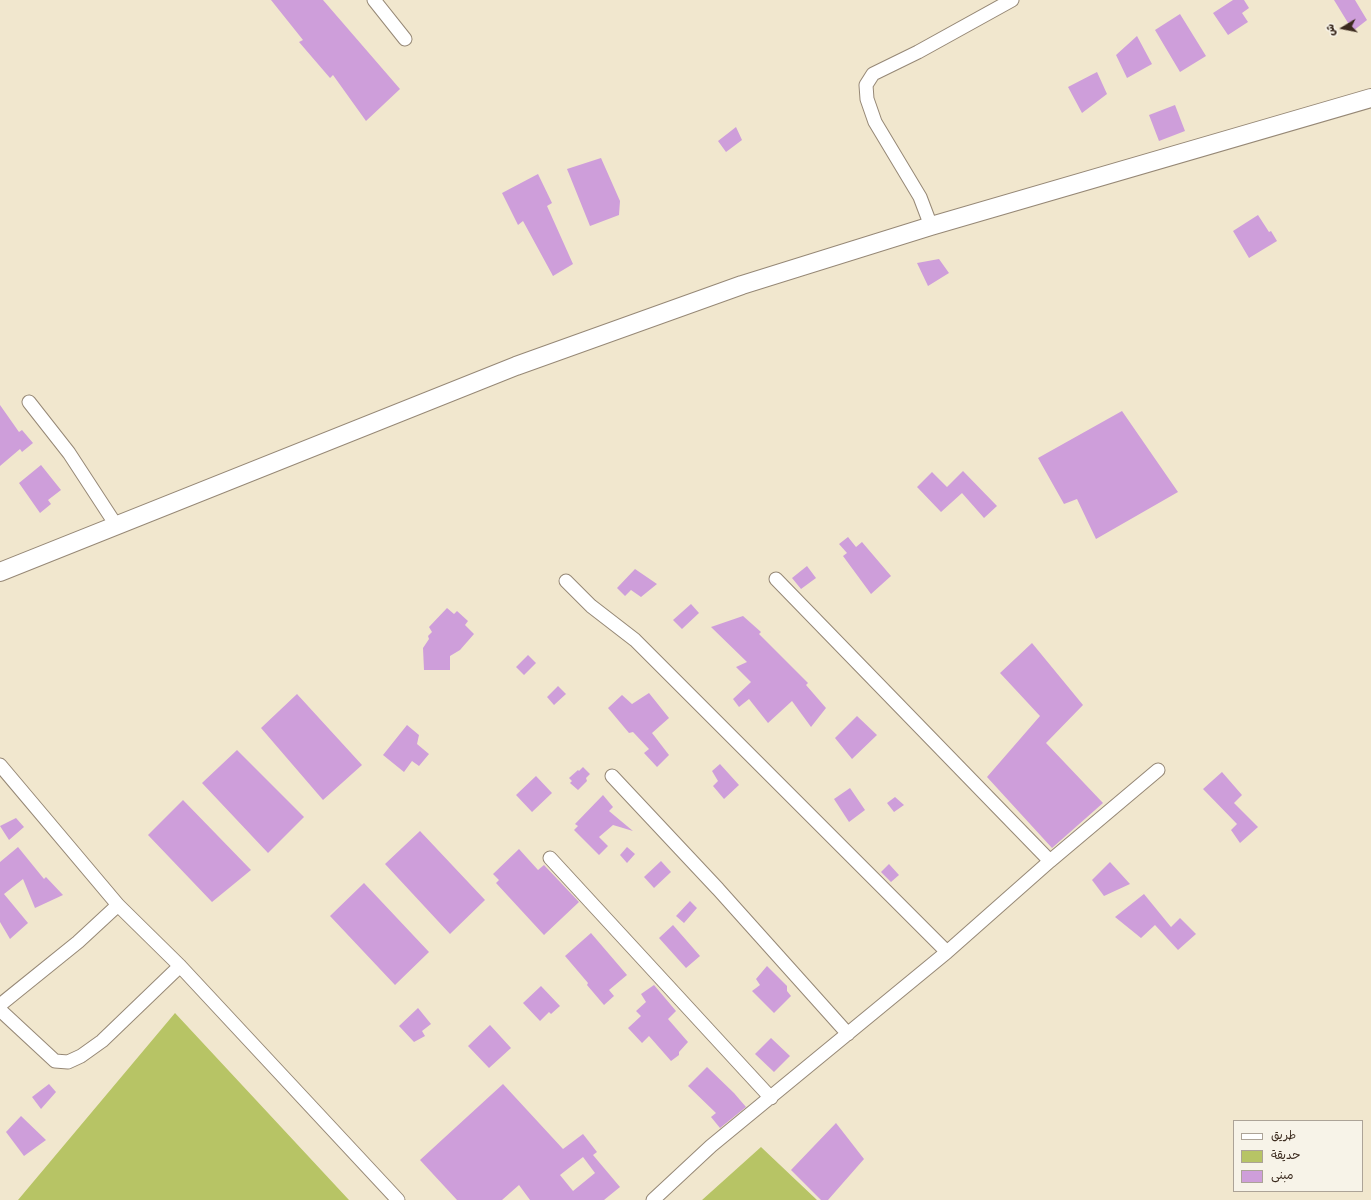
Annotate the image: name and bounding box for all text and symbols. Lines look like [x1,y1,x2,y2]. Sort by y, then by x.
north arrow [1323,8,1363,48]
text: ش [1323,23,1338,37]
legend [1233,1120,1363,1192]
text: طريق [1271,1128,1296,1143]
text: حديقة [1271,1148,1300,1163]
text: مبنى [1271,1168,1294,1183]

